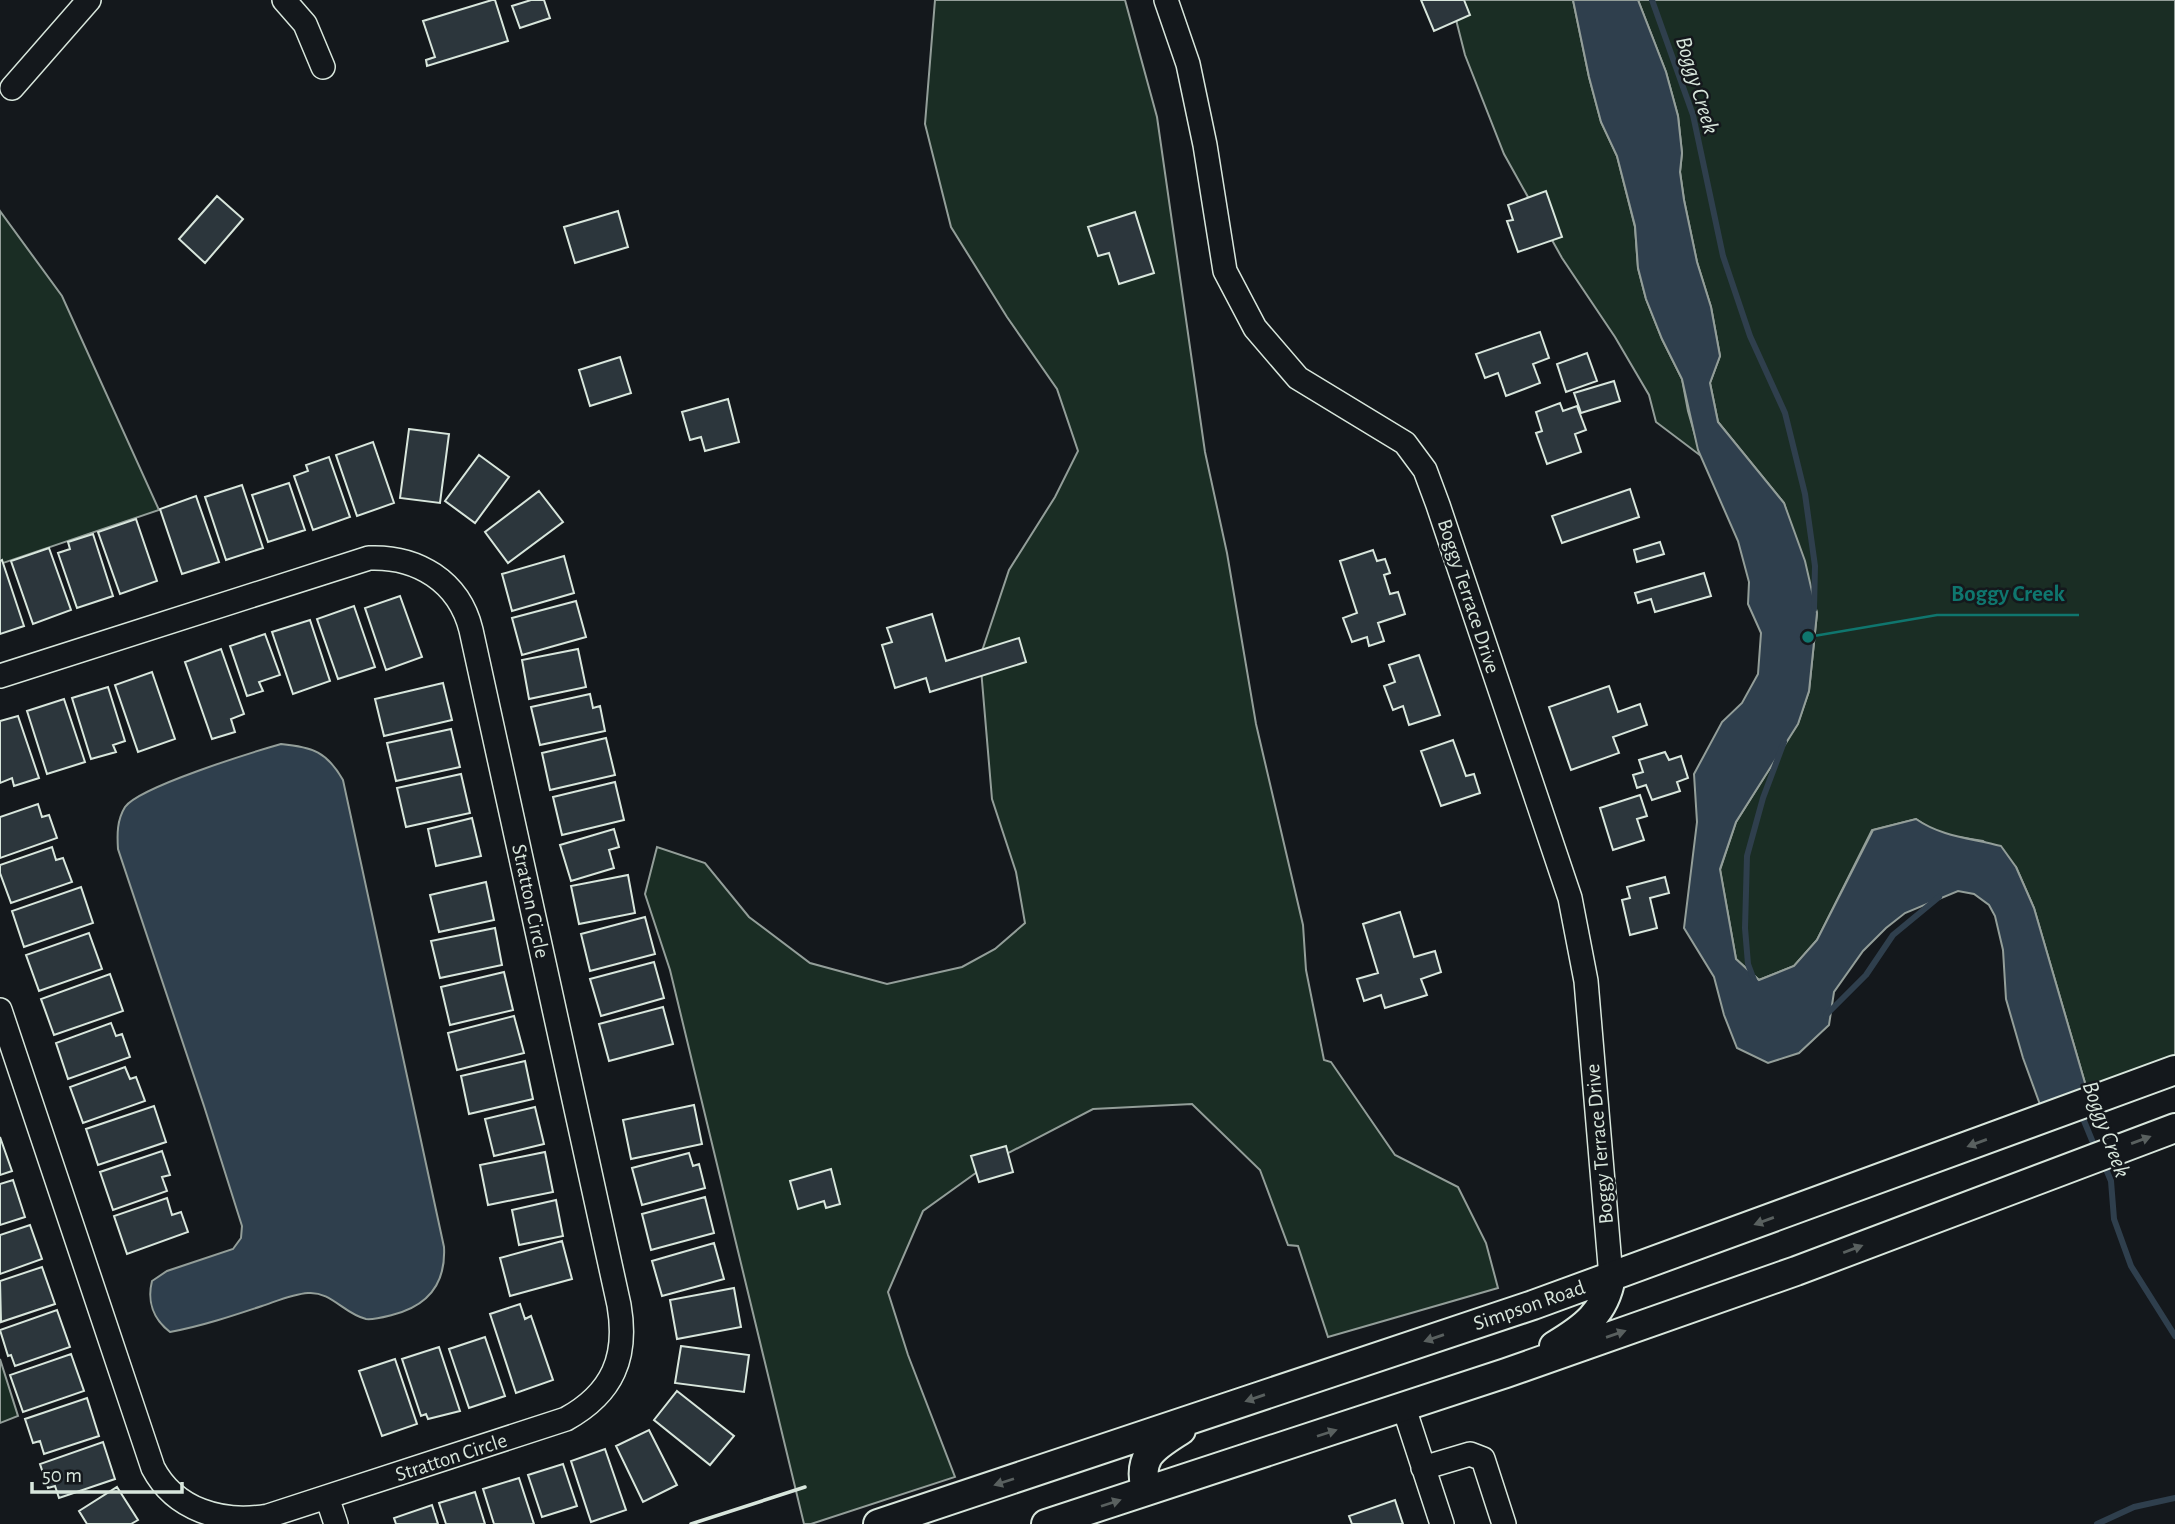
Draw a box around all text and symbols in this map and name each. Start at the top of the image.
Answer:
water label: Boggy Creek [1671,34,1722,137]
street label: Boggy Terrace Drive [1434,516,1503,676]
callout: Boggy Creek [1937,571,2079,615]
text: Boggy Creek [1951,583,2066,606]
street label: Stratton Circle [508,842,553,960]
street label: Boggy Terrace Drive [1582,1063,1617,1225]
water label: Boggy Creek [2078,1078,2134,1181]
one-way arrow [2131,1135,2152,1146]
one-way arrow [1967,1138,1988,1149]
one-way arrow [1753,1216,1774,1227]
one-way arrow [1843,1243,1864,1254]
street label: Simpson Road [1471,1277,1588,1334]
one-way arrow [1606,1328,1627,1339]
one-way arrow [1423,1333,1444,1344]
one-way arrow [1244,1393,1265,1404]
one-way arrow [1317,1427,1338,1437]
street label: Stratton Circle [393,1430,510,1485]
scale bar [32,1450,182,1494]
text: 50 m [42,1465,82,1486]
one-way arrow [993,1477,1014,1488]
one-way arrow [1101,1497,1122,1508]

